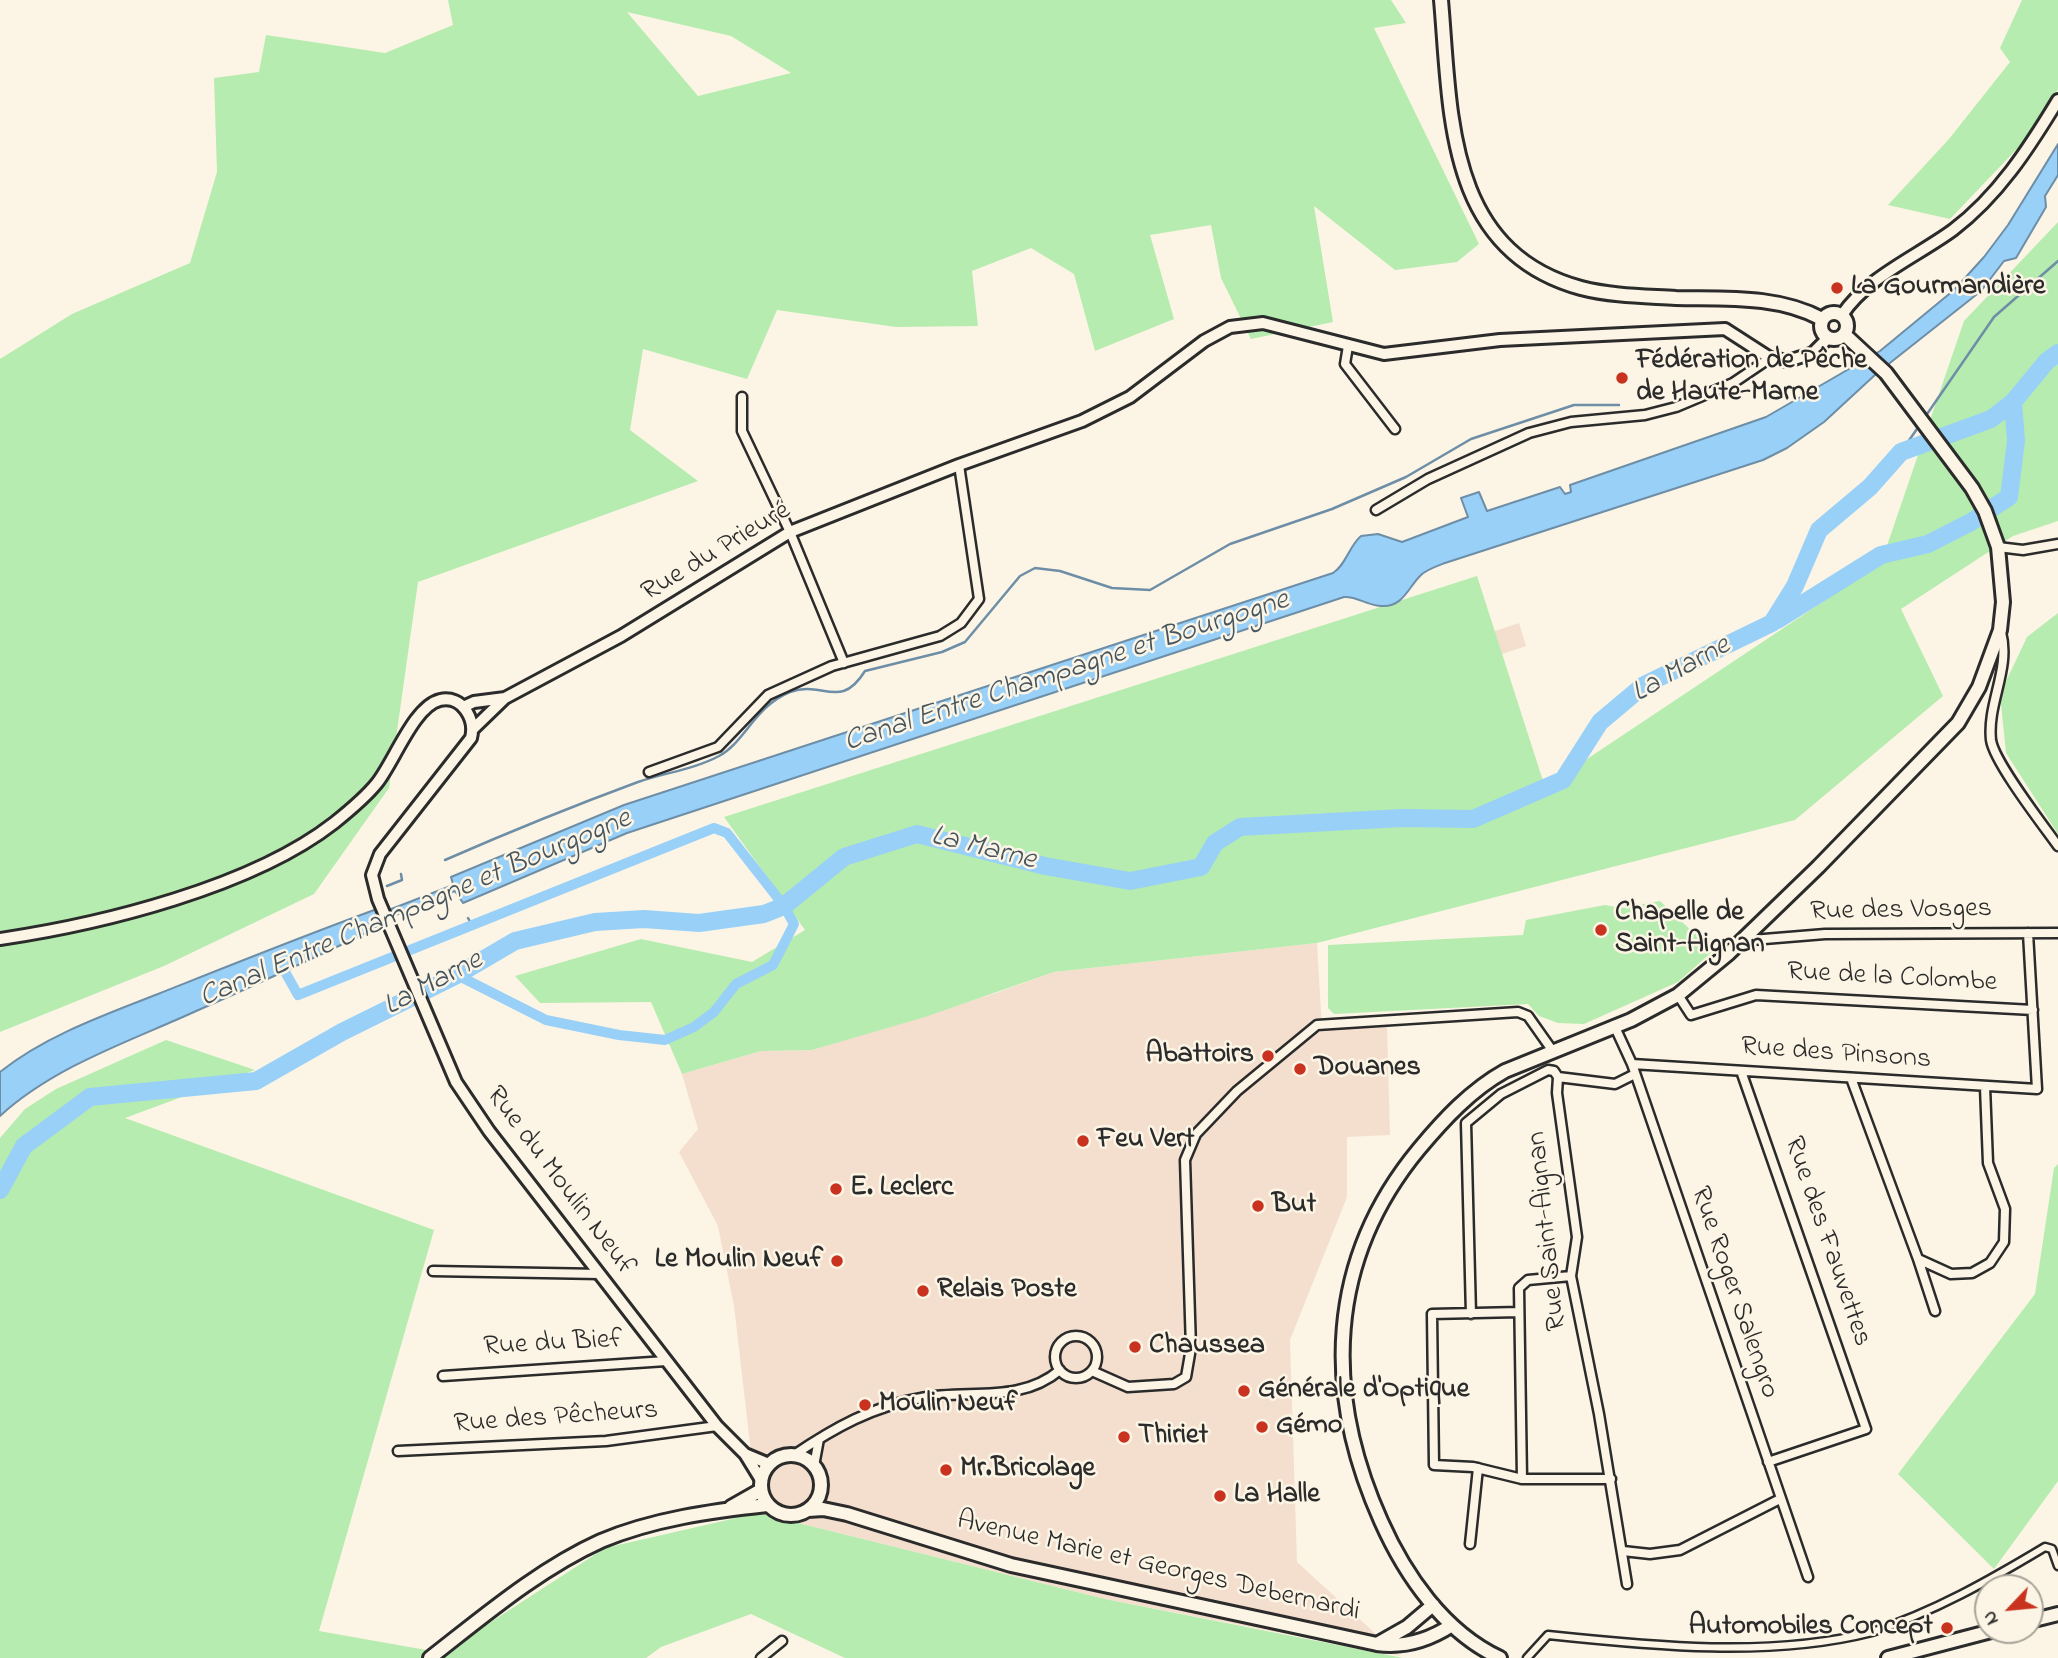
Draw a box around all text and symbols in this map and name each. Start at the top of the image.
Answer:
place label: La Gourmandière [1851,271,2045,305]
marker: La Gourmandière [1829,280,1845,296]
place label: Fédération de Pêche de Haute-Marne [1636,345,1867,411]
marker: Fédération de Pêche de Haute-Marne [1614,370,1630,386]
street label: Rue du Prieuré [637,495,797,611]
water label: Canal Entre Champagne et Bourgogne [840,584,1294,762]
water label: La Marne [1627,629,1737,713]
water label: Canal Entre Champagne et Bourgogne [195,802,637,1018]
water label: La Marne [927,820,1039,880]
street label: Rue des Vosges [1810,894,1992,930]
place label: Chapelle de Saint-Aignan [1615,897,1764,963]
marker: Chapelle de Saint-Aignan [1593,922,1609,938]
water label: La Marne [378,944,490,1026]
street label: Rue de la Colombe [1786,957,1998,1001]
street label: Rue des Pinsons [1740,1032,1932,1078]
place label: Abattoirs [1146,1039,1254,1073]
marker: Abattoirs [1260,1048,1276,1064]
place label: Douanes [1314,1052,1421,1086]
marker: Douanes [1292,1061,1308,1077]
street label: Rue du Moulin Neuf [477,1081,641,1283]
place label: Feu Vert [1097,1124,1194,1158]
street label: Rue Saint-Aignan [1522,1130,1576,1332]
marker: Feu Vert [1075,1133,1091,1149]
street label: Rue des Fauvettes [1774,1133,1878,1351]
place label: E. Leclerc [850,1172,953,1206]
marker: E. Leclerc [828,1181,844,1197]
street label: Rue Roger Salengro [1681,1183,1785,1403]
place label: But [1272,1189,1316,1223]
marker: But [1250,1198,1266,1214]
place label: Le Moulin Neuf [655,1244,823,1278]
marker: Le Moulin Neuf [829,1253,845,1269]
place label: Relais Poste [937,1274,1076,1308]
marker: Relais Poste [915,1283,931,1299]
street label: Rue du Bief [483,1325,623,1365]
place label: Chaussea [1149,1330,1265,1364]
marker: Chaussea [1127,1339,1143,1355]
place label: Générale d'Optique [1258,1374,1469,1408]
marker: Générale d'Optique [1236,1383,1252,1399]
place label: Moulin Neuf [879,1388,1017,1422]
street label: Rue des Pêcheurs [453,1395,659,1443]
marker: Moulin Neuf [857,1397,873,1413]
place label: Gémo [1276,1410,1342,1444]
marker: Gémo [1254,1419,1270,1435]
place label: Thiriet [1138,1420,1208,1454]
marker: Thiriet [1116,1429,1132,1445]
place label: Mr.Bricolage [960,1453,1095,1487]
marker: Mr.Bricolage [938,1462,954,1478]
place label: La Halle [1234,1479,1320,1513]
marker: La Halle [1212,1488,1228,1504]
street label: Avenue Marie et Georges Debernardi [953,1505,1363,1631]
north arrow [1974,1574,2044,1644]
text: N [1977,1606,2006,1629]
place label: Automobiles Concept [1689,1611,1933,1645]
marker: Automobiles Concept [1939,1620,1955,1636]

